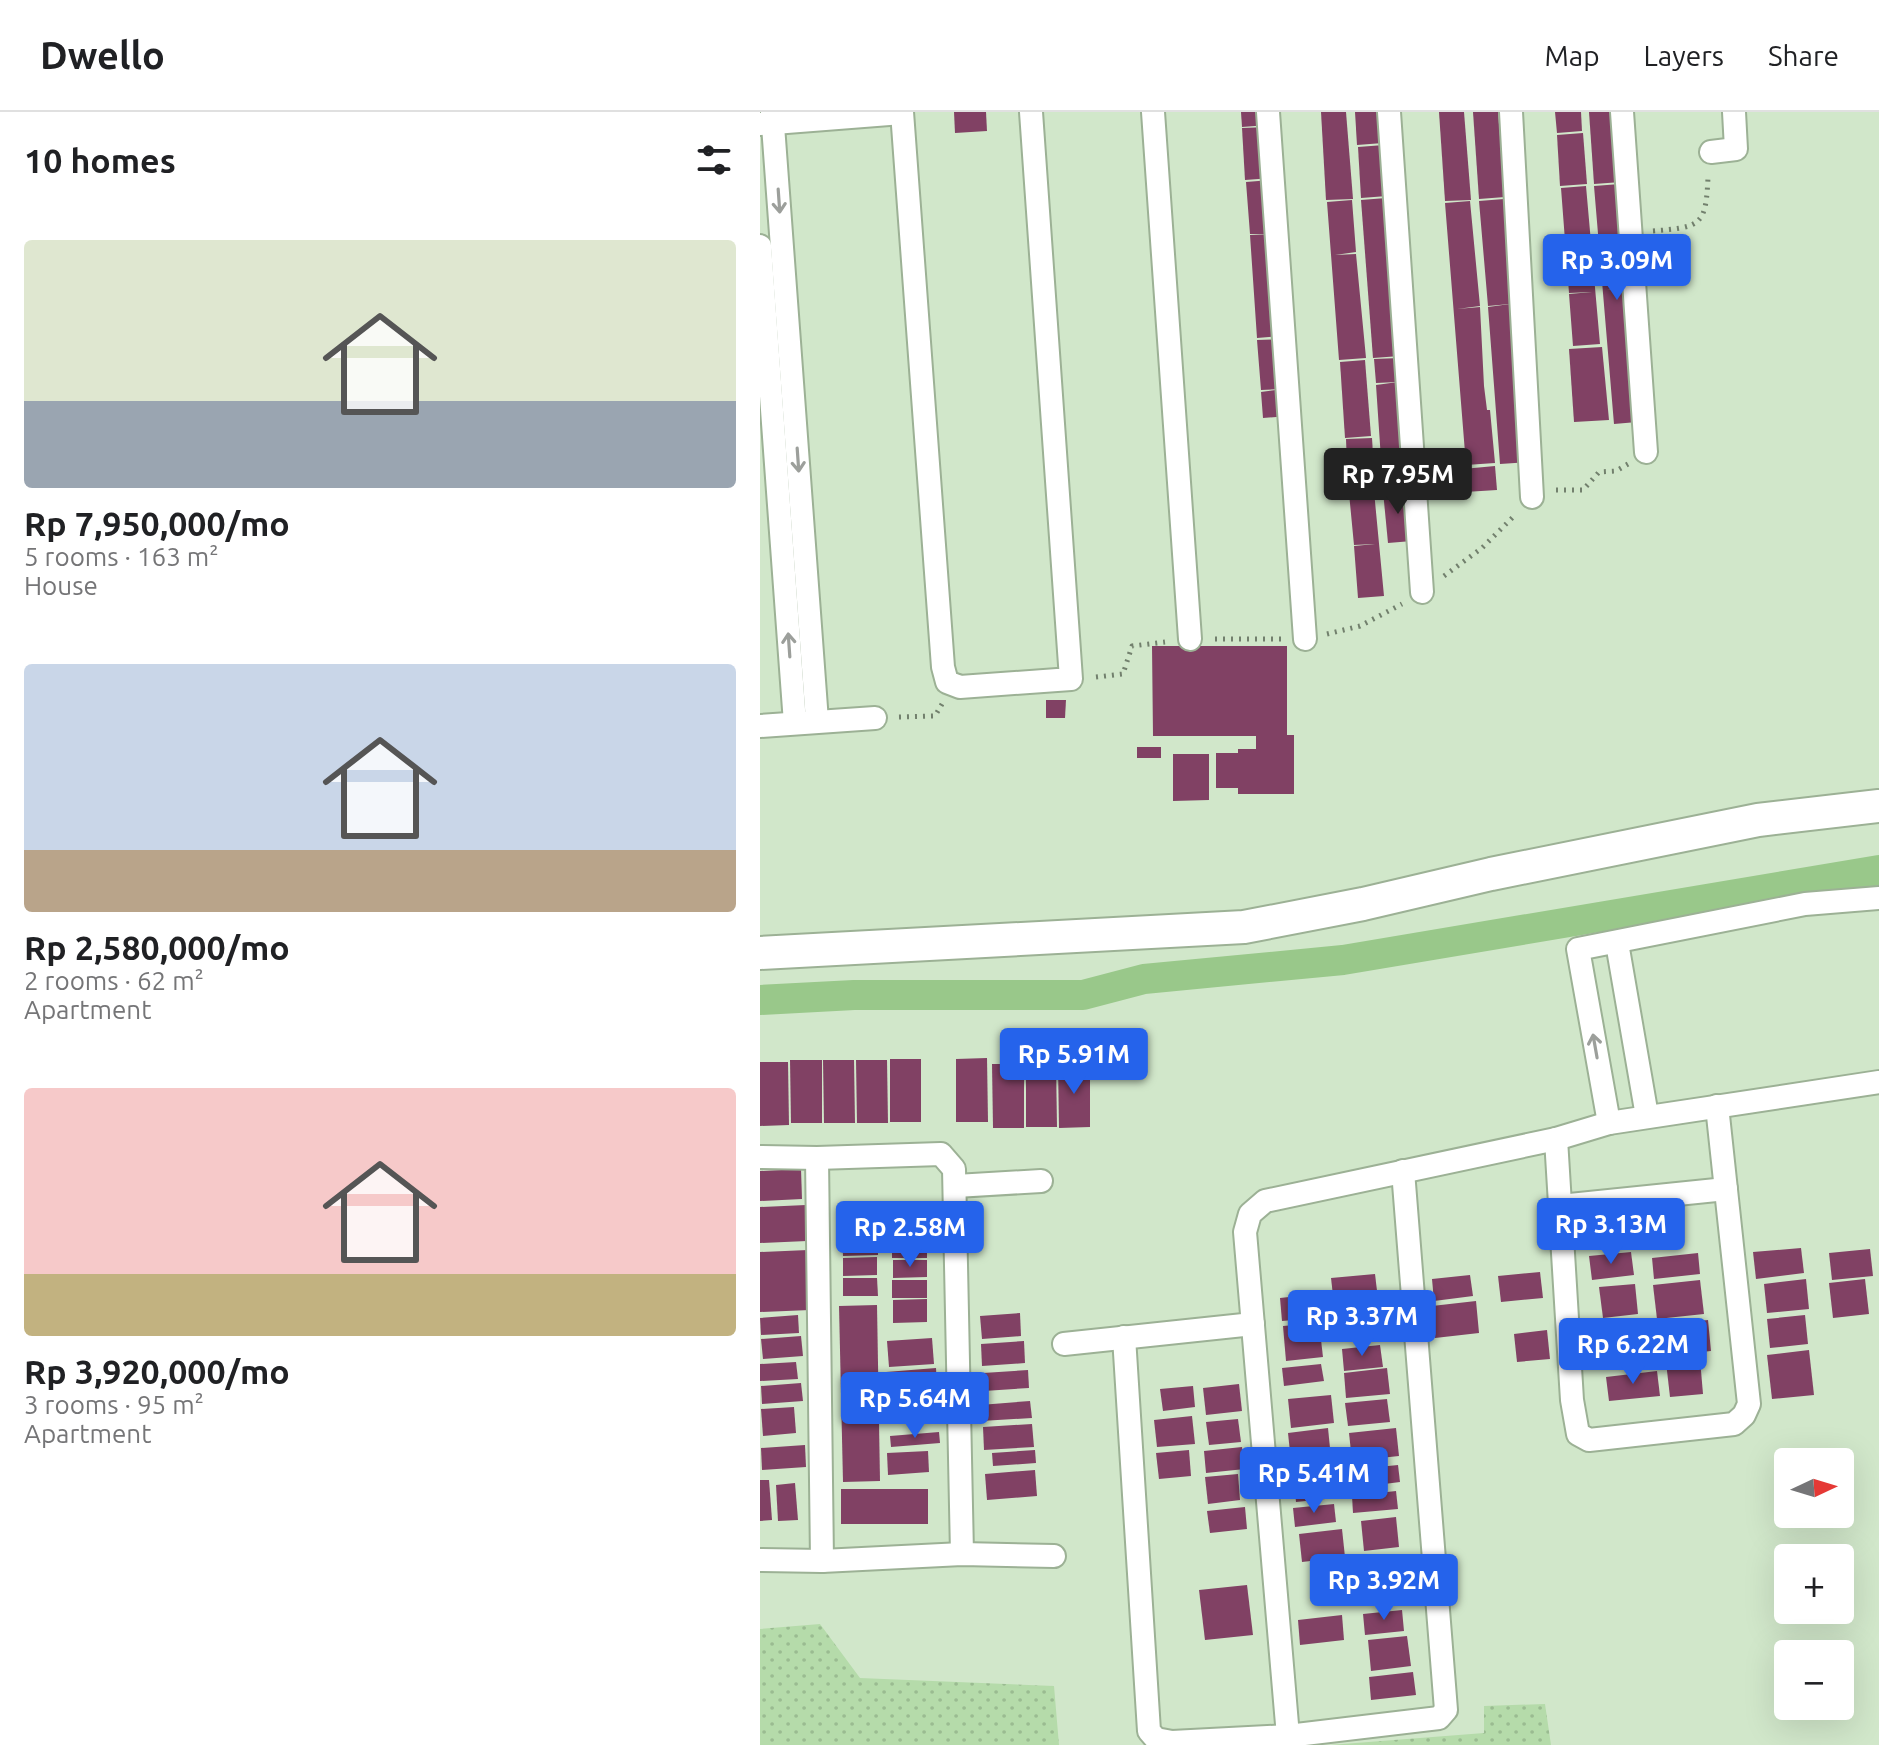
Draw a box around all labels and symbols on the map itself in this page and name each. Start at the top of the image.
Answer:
one-way arrow [772,187,787,214]
pin: Rp 3.09M [1534,234,1700,302]
one-way arrow [791,446,806,473]
pin: Rp 7.95M [1315,448,1481,516]
one-way arrow [781,632,796,659]
pin: Rp 5.91M [991,1028,1157,1096]
one-way arrow [1587,1034,1602,1059]
pin: Rp 3.13M [1528,1198,1694,1266]
pin: Rp 2.58M [827,1201,993,1269]
pin: Rp 3.37M [1279,1290,1445,1358]
pin: Rp 6.22M [1550,1318,1716,1386]
pin: Rp 5.64M [832,1372,998,1440]
pin: Rp 5.41M [1231,1447,1397,1515]
north arrow [1774,1448,1854,1528]
pin: Rp 3.92M [1301,1554,1467,1622]

